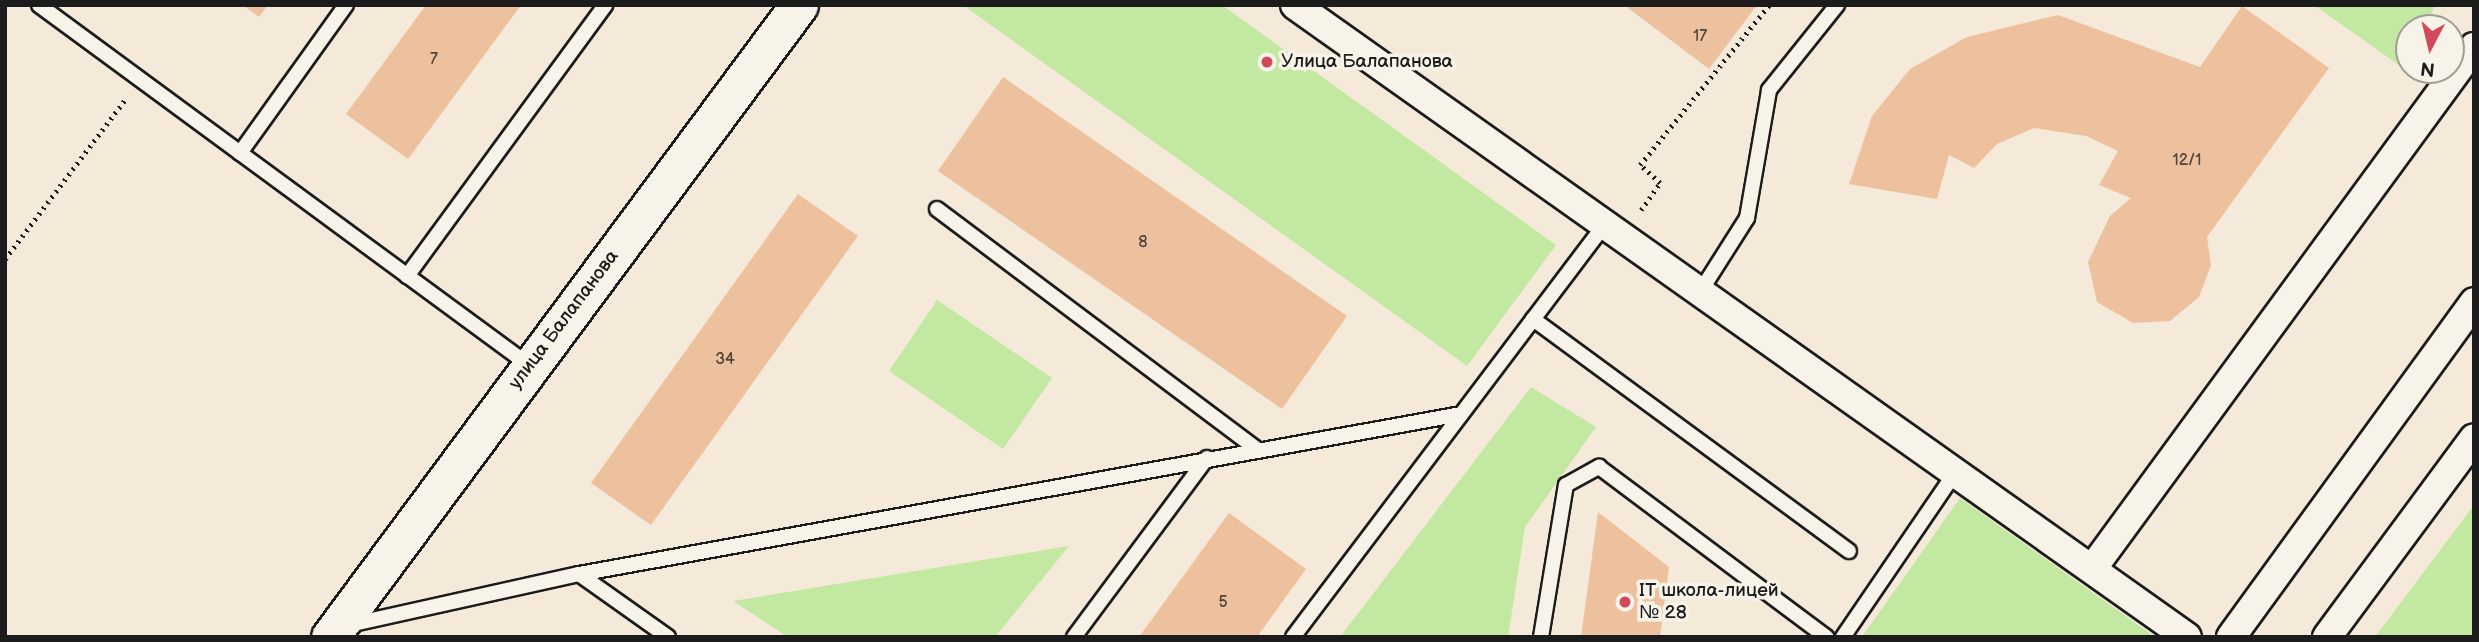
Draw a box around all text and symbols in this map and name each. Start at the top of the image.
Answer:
north arrow [2395,14,2465,84]
house number: 17 [1693,27,1707,47]
house number: 7 [430,50,438,70]
place label: Улица Балапанова [1281,51,1453,73]
marker: Улица Балапанова [1259,54,1275,70]
text: N [2419,56,2436,81]
house number: 12/1 [2172,151,2202,171]
house number: 8 [1138,233,1148,253]
street label: улица Балапанова [504,246,624,394]
house number: 34 [715,350,735,370]
place label: IT школа-лицей № 28 [1639,580,1779,624]
house number: 5 [1218,593,1228,613]
marker: IT школа-лицей № 28 [1617,594,1633,610]

